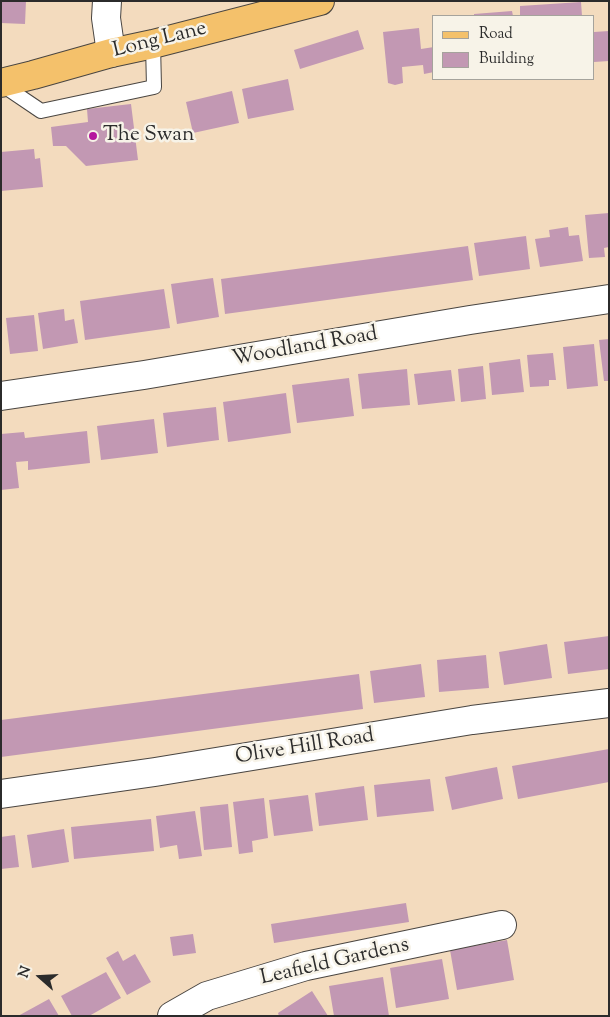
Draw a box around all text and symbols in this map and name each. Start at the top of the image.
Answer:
legend [432,15,595,80]
street label: Long Lane [111,17,209,65]
text: Road [479,24,513,45]
text: Building [479,49,534,70]
place label: The Swan [103,123,194,149]
marker: The Swan [87,130,99,142]
street label: Woodland Road [230,323,380,373]
street label: Olive Hill Road [234,725,376,771]
street label: Leafield Gardens [258,934,412,992]
north arrow [15,952,65,1002]
text: N [15,964,37,981]

